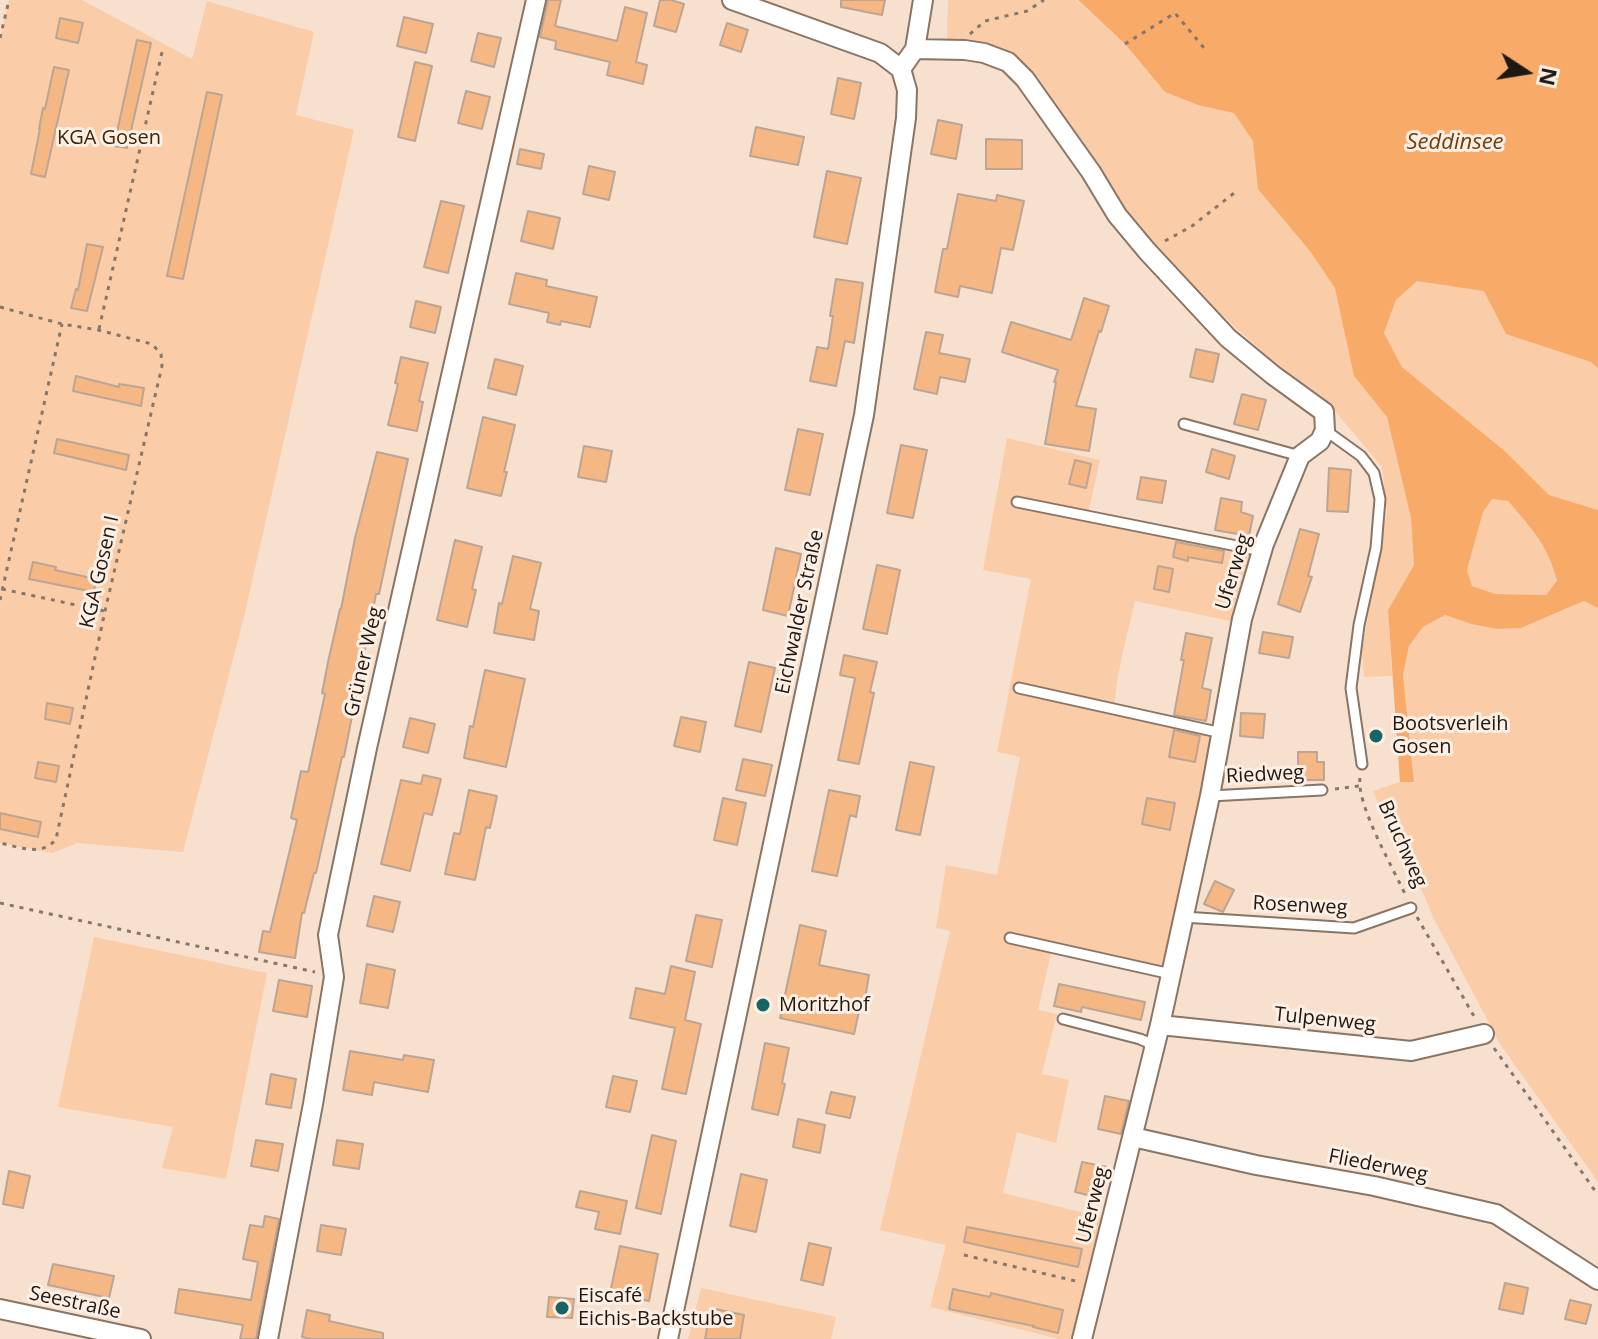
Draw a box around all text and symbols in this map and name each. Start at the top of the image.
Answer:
north arrow [1486,32,1566,112]
text: N [1533,65,1566,89]
park label: KGA Gosen [57,126,161,150]
water label: Seddinsee [1406,130,1504,156]
street label: KGA Gosen I [75,513,125,631]
street label: Eichwalder Straße [771,528,829,696]
street label: Uferweg [1211,531,1257,613]
street label: Grüner Weg [340,605,388,719]
place label: Bootsverleih Gosen [1392,712,1509,759]
marker: Bootsverleih Gosen [1367,727,1385,745]
street label: Riedweg [1225,761,1305,789]
street label: Bruchweg [1372,797,1432,891]
street label: Rosenweg [1252,892,1348,920]
place label: Moritzhof [779,993,870,1017]
marker: Moritzhof [754,996,772,1014]
street label: Tulpenweg [1273,1003,1377,1037]
street label: Fliederweg [1326,1145,1430,1187]
street label: Uferweg [1072,1164,1114,1246]
street label: Seestraße [27,1282,123,1324]
place label: Eiscafé Eichis-Backstube [578,1284,734,1331]
marker: Eiscafé Eichis-Backstube [553,1299,571,1317]

